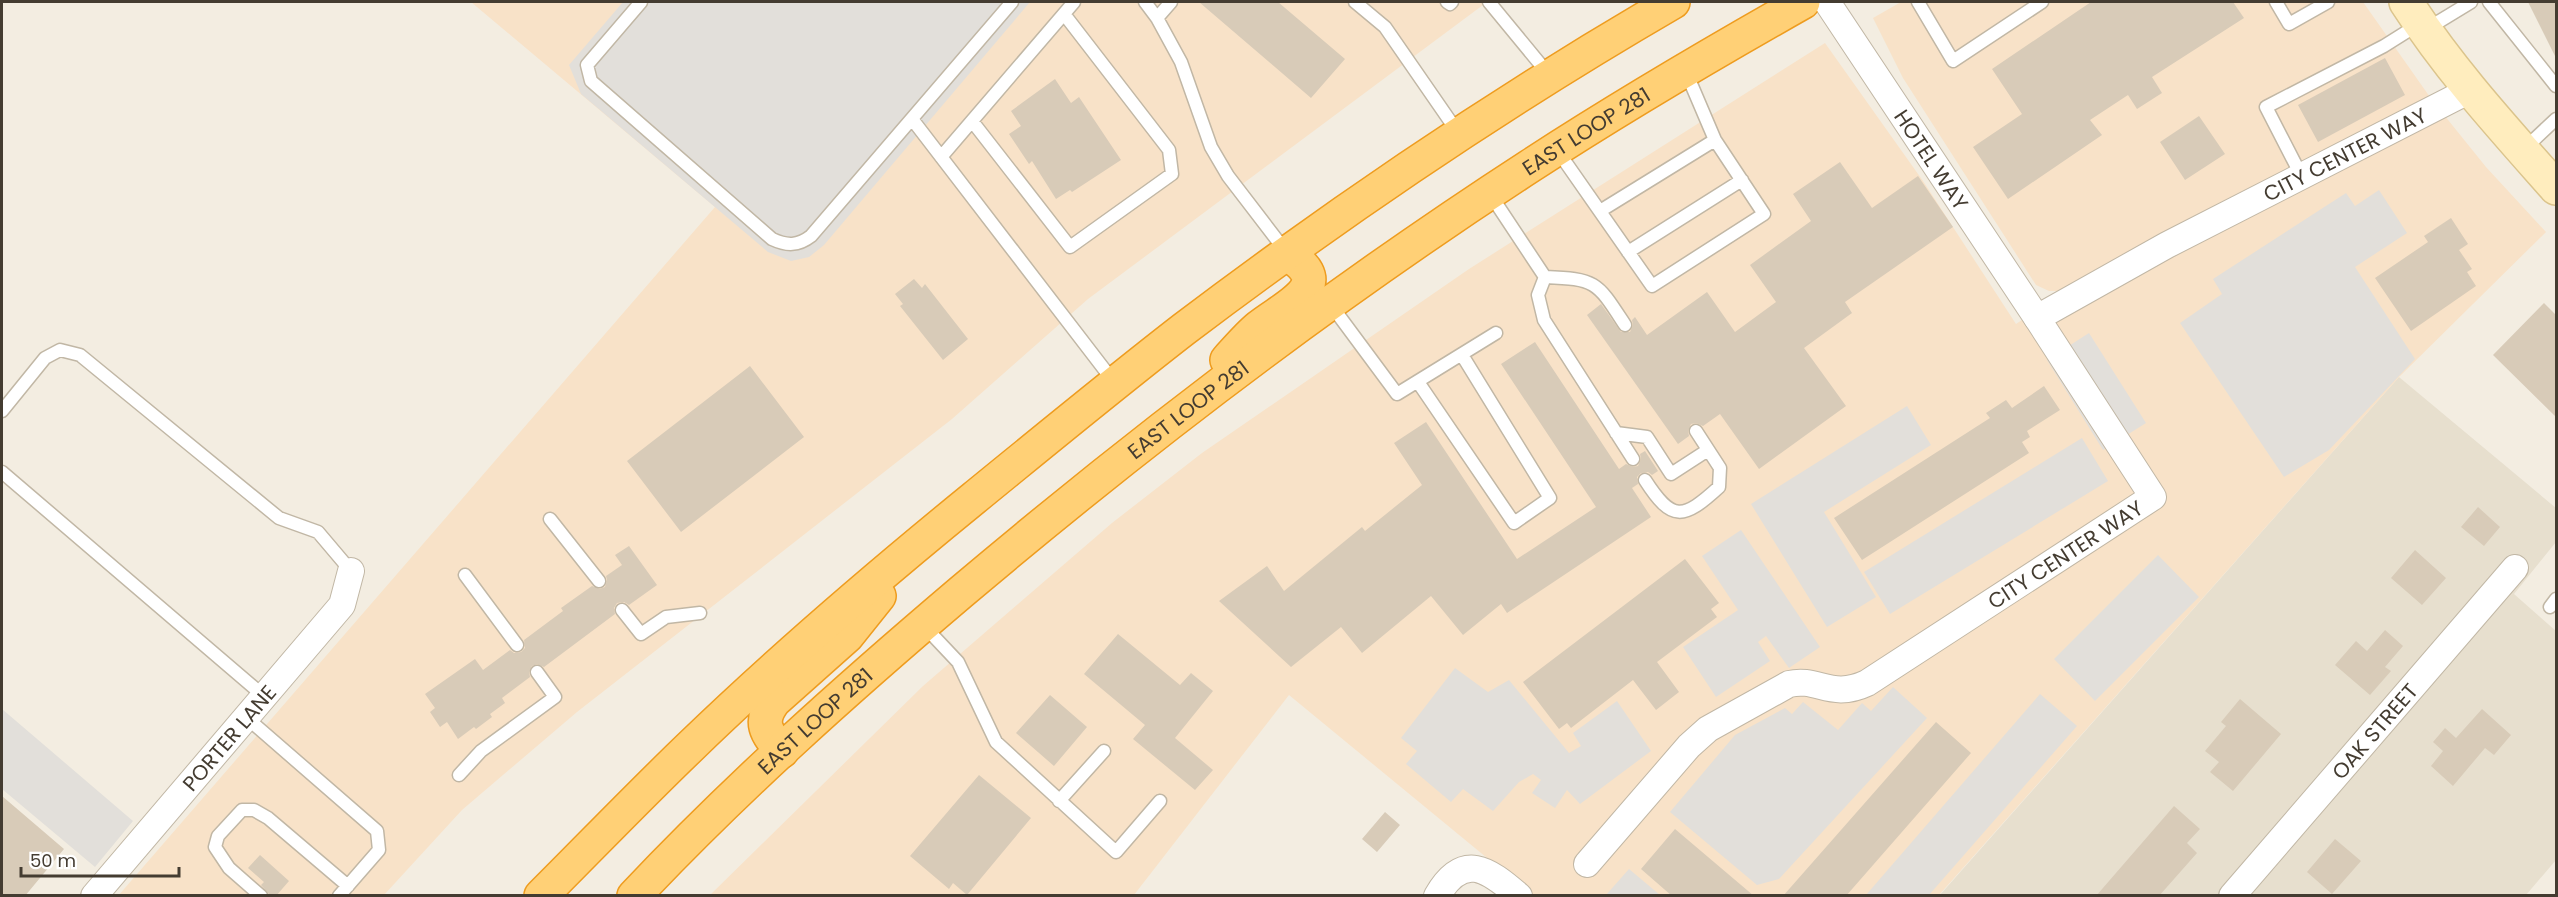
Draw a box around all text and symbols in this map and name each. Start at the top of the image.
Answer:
street label: EAST LOOP 281 [1516,80,1655,182]
street label: CITY CENTER WAY [2258,100,2431,208]
street label: HOTEL WAY [1888,104,1975,215]
street label: EAST LOOP 281 [1121,353,1255,465]
street label: CITY CENTER WAY [1982,493,2148,615]
street label: EAST LOOP 281 [751,661,879,780]
street label: OAK STREET [2325,677,2424,785]
street label: PORTER LANE [175,679,282,797]
scale bar [21,840,178,878]
text: 50 m [30,848,76,873]

